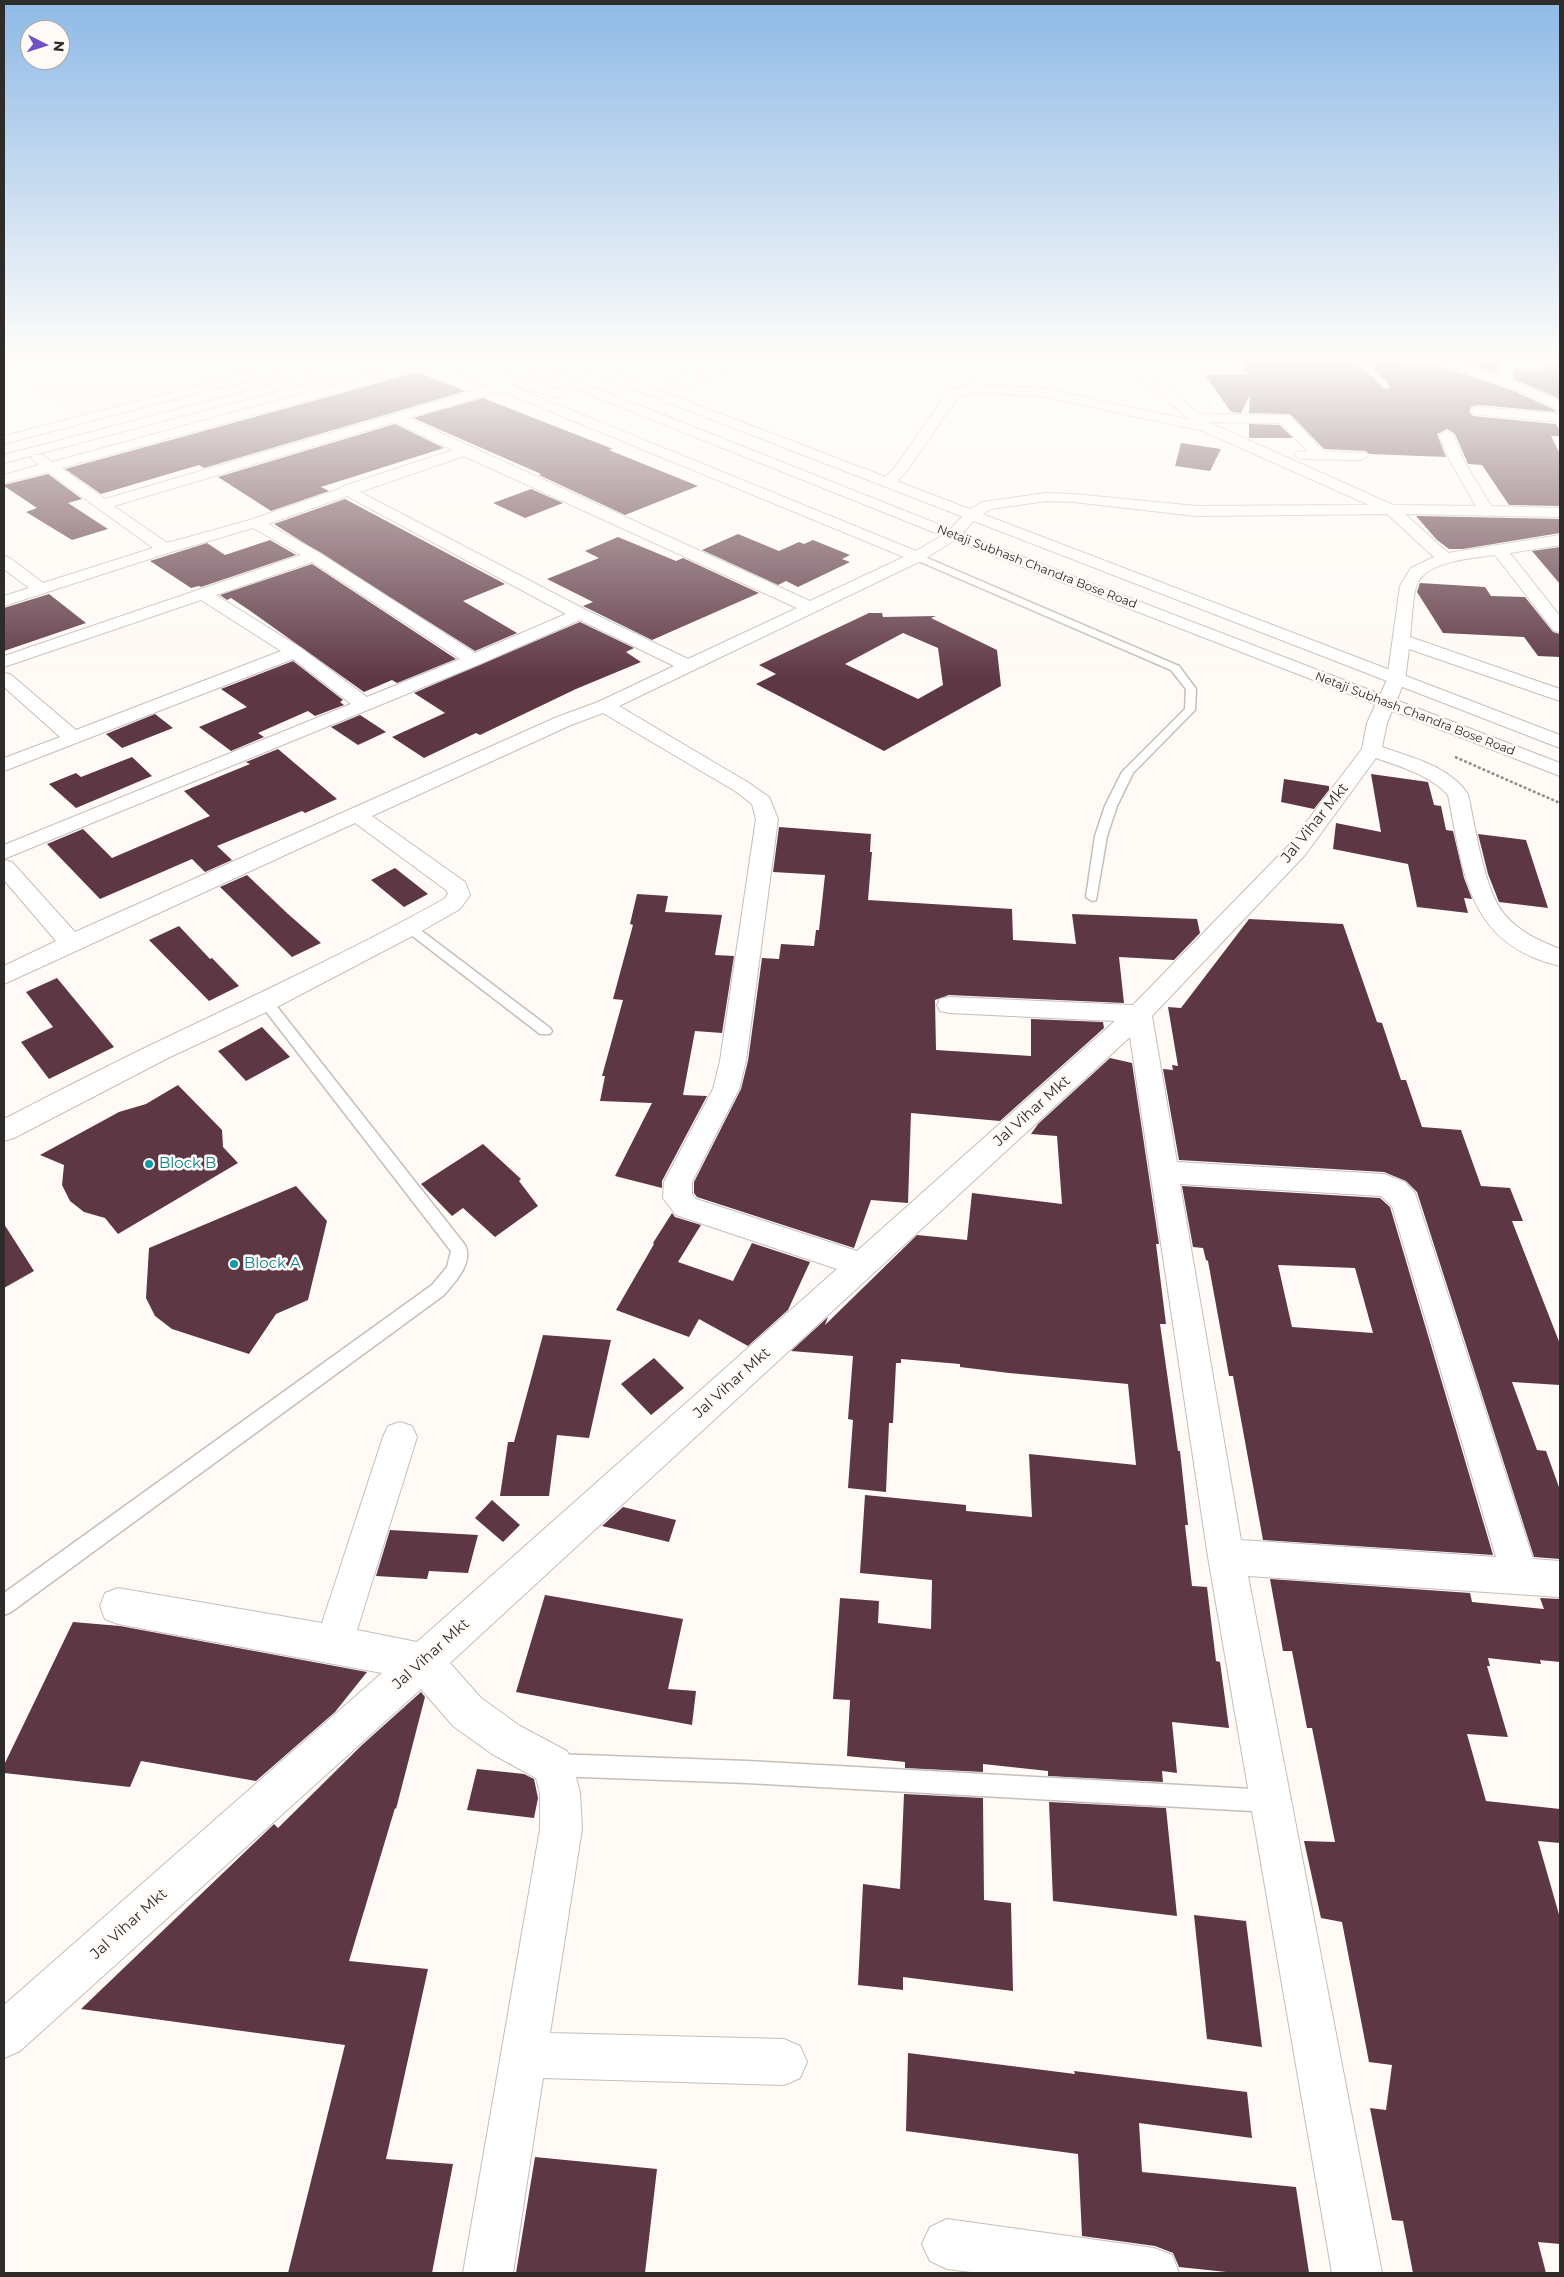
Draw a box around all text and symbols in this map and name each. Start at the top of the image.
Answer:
north arrow [20,20,70,70]
text: N [49,40,68,53]
street label: Netaji Subhash Chandra Bose Road [935,522,1139,612]
street label: Netaji Subhash Chandra Bose Road [1313,669,1517,759]
street label: Jal Vihar Mkt [1278,780,1352,866]
street label: Jal Vihar Mkt [990,1072,1074,1150]
place label: Block B [159,1155,216,1173]
marker: Block B [143,1158,155,1170]
place label: Block A [244,1255,301,1273]
marker: Block A [228,1258,240,1270]
street label: Jal Vihar Mkt [690,1344,774,1422]
street label: Jal Vihar Mkt [389,1615,473,1693]
street label: Jal Vihar Mkt [87,1885,171,1963]

